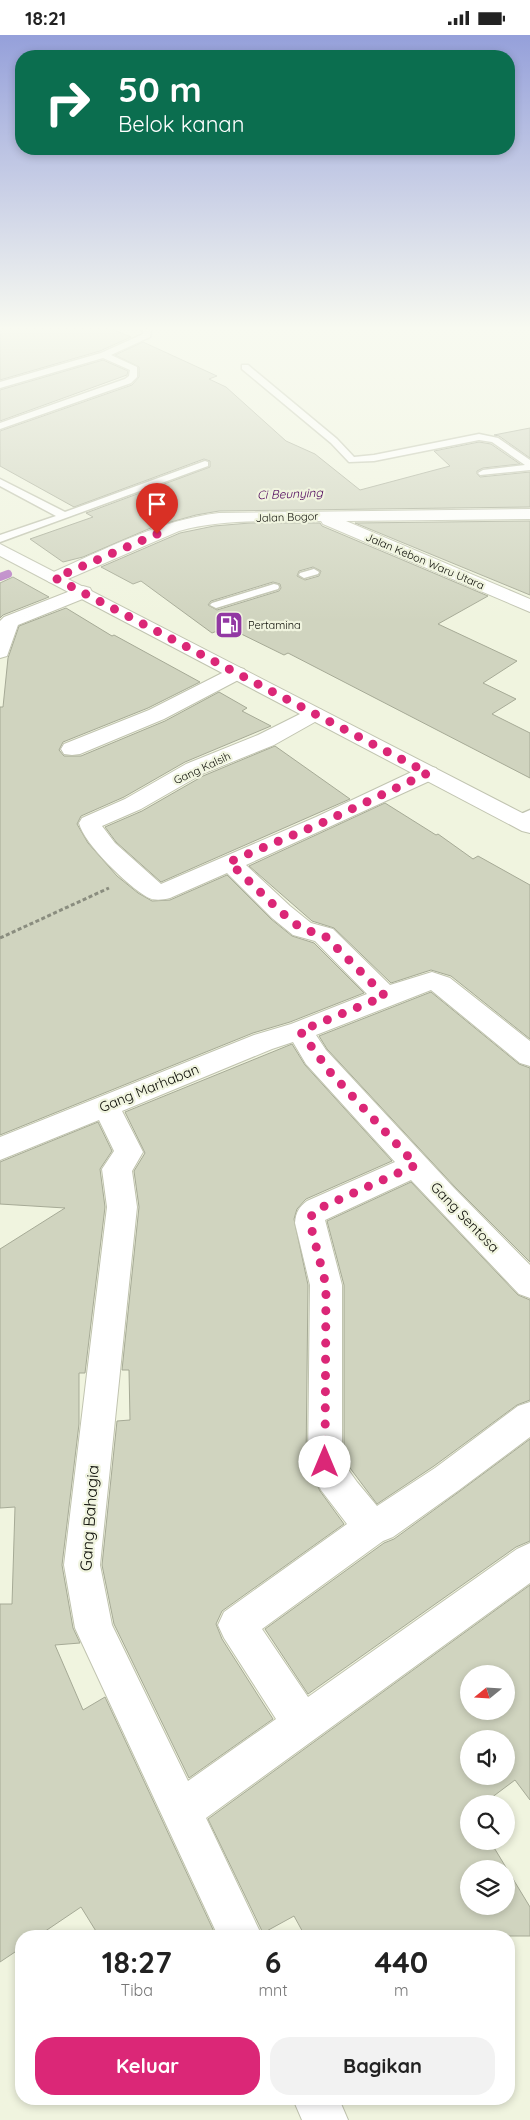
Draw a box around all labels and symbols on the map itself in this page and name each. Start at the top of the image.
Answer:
pin [136,483,178,534]
water label: Ci Beunying [257,485,325,502]
street label: Jalan Bogor [255,509,319,525]
street label: Jalan Kebon Waru Utara [364,530,486,592]
fuel station icon: Pertamina [214,610,244,640]
place label: Pertamina [248,618,301,632]
street label: Gang Kalsih [171,749,233,787]
street label: Gang Marhaban [96,1060,202,1116]
street label: Gang Sentosa [427,1178,503,1256]
position arrow [298,1435,350,1487]
street label: Gang Bahagia [75,1464,103,1572]
north arrow [460,1665,515,1720]

